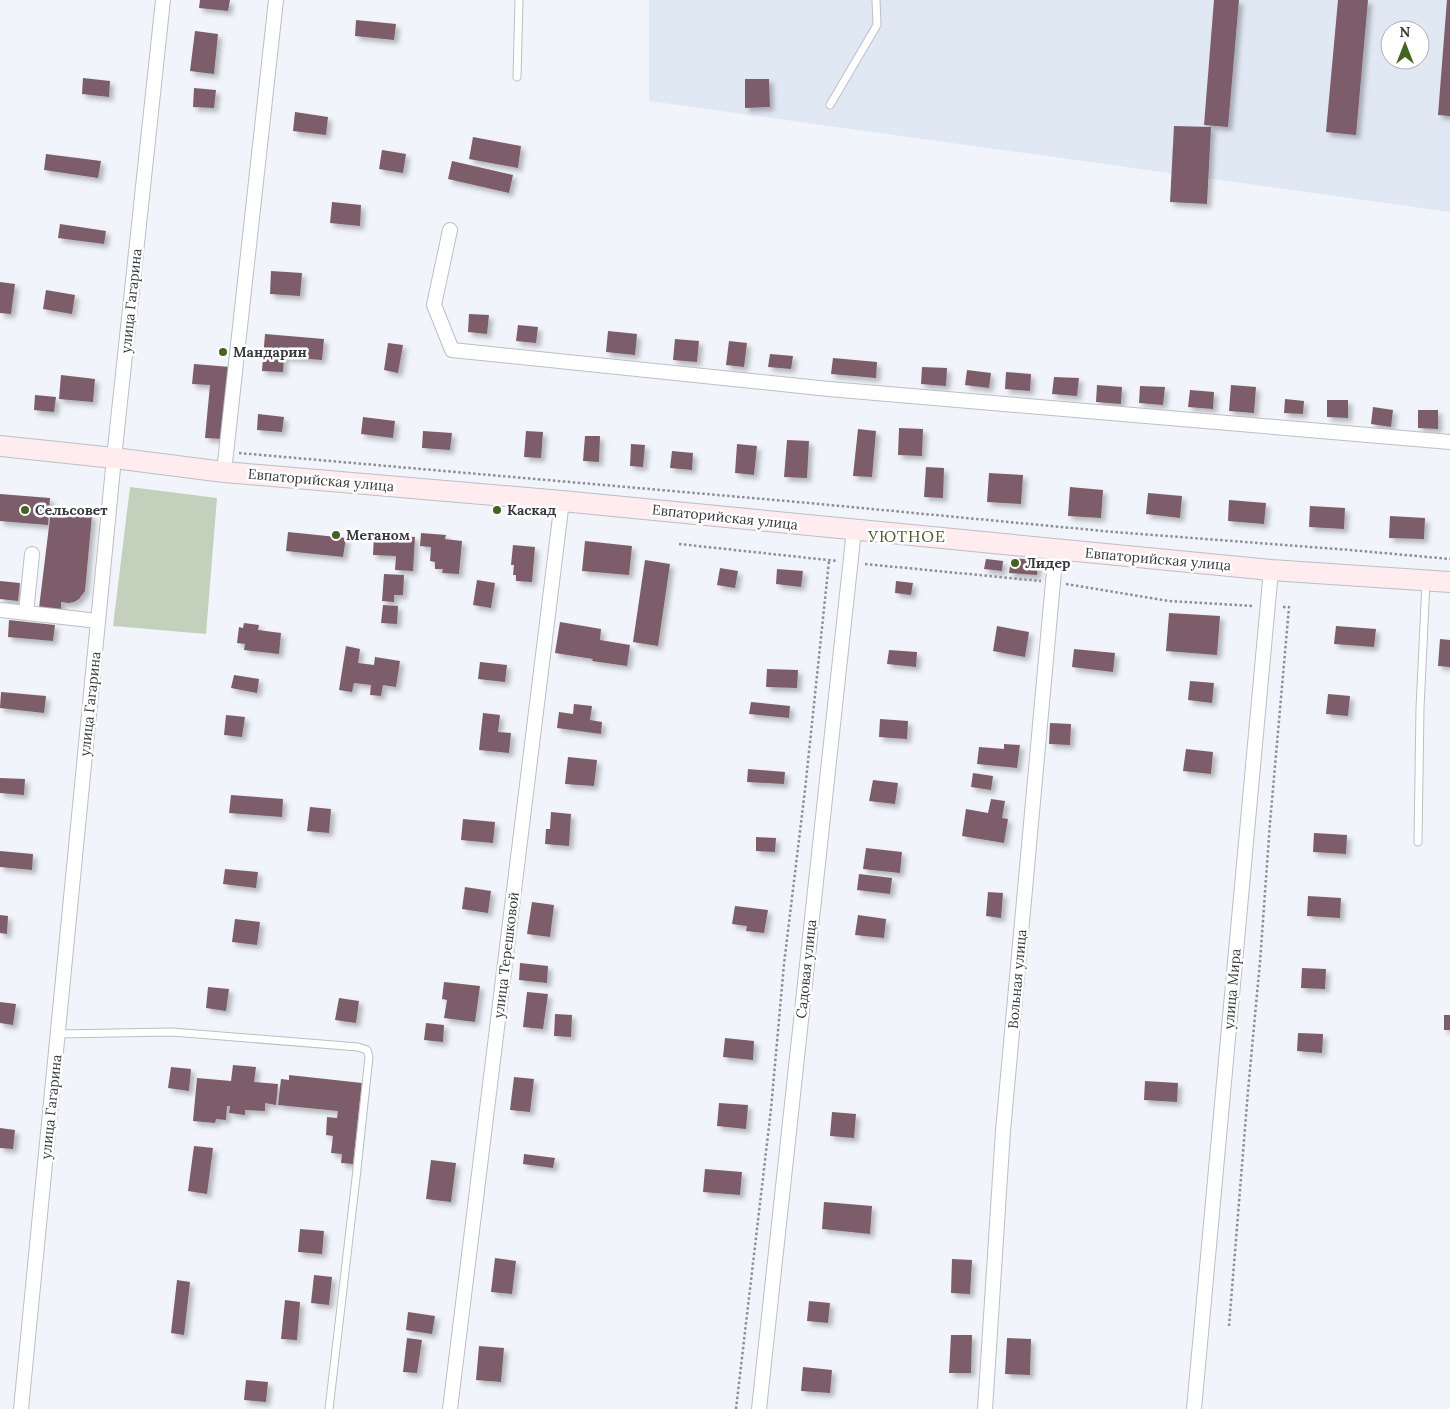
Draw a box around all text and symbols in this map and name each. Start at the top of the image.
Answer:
north arrow [1380,20,1430,70]
text: N [1400,23,1411,41]
street label: улица Гагарина [117,248,145,354]
place label: Мандарин [233,343,307,361]
marker: Мандарин [217,346,229,358]
street label: Евпаторийская улица [247,465,395,495]
street label: Евпаторийская улица [651,500,799,534]
place label: Сельсовет [35,501,108,519]
place label: Каскад [507,501,556,519]
marker: Сельсовет [19,504,31,516]
marker: Каскад [491,504,503,516]
place label: Меганом [346,526,410,544]
district label: УЮТНОЕ [867,526,946,546]
marker: Меганом [330,529,342,541]
street label: Евпаторийская улица [1084,544,1232,574]
place label: Лидер [1025,554,1070,572]
marker: Лидер [1009,557,1021,569]
street label: улица Гагарина [76,651,104,757]
street label: улица Терешковой [489,891,523,1019]
street label: Садовая улица [792,919,820,1019]
street label: Вольная улица [1004,929,1030,1029]
street label: улица Мира [1219,948,1245,1030]
street label: улица Гагарина [37,1054,65,1160]

